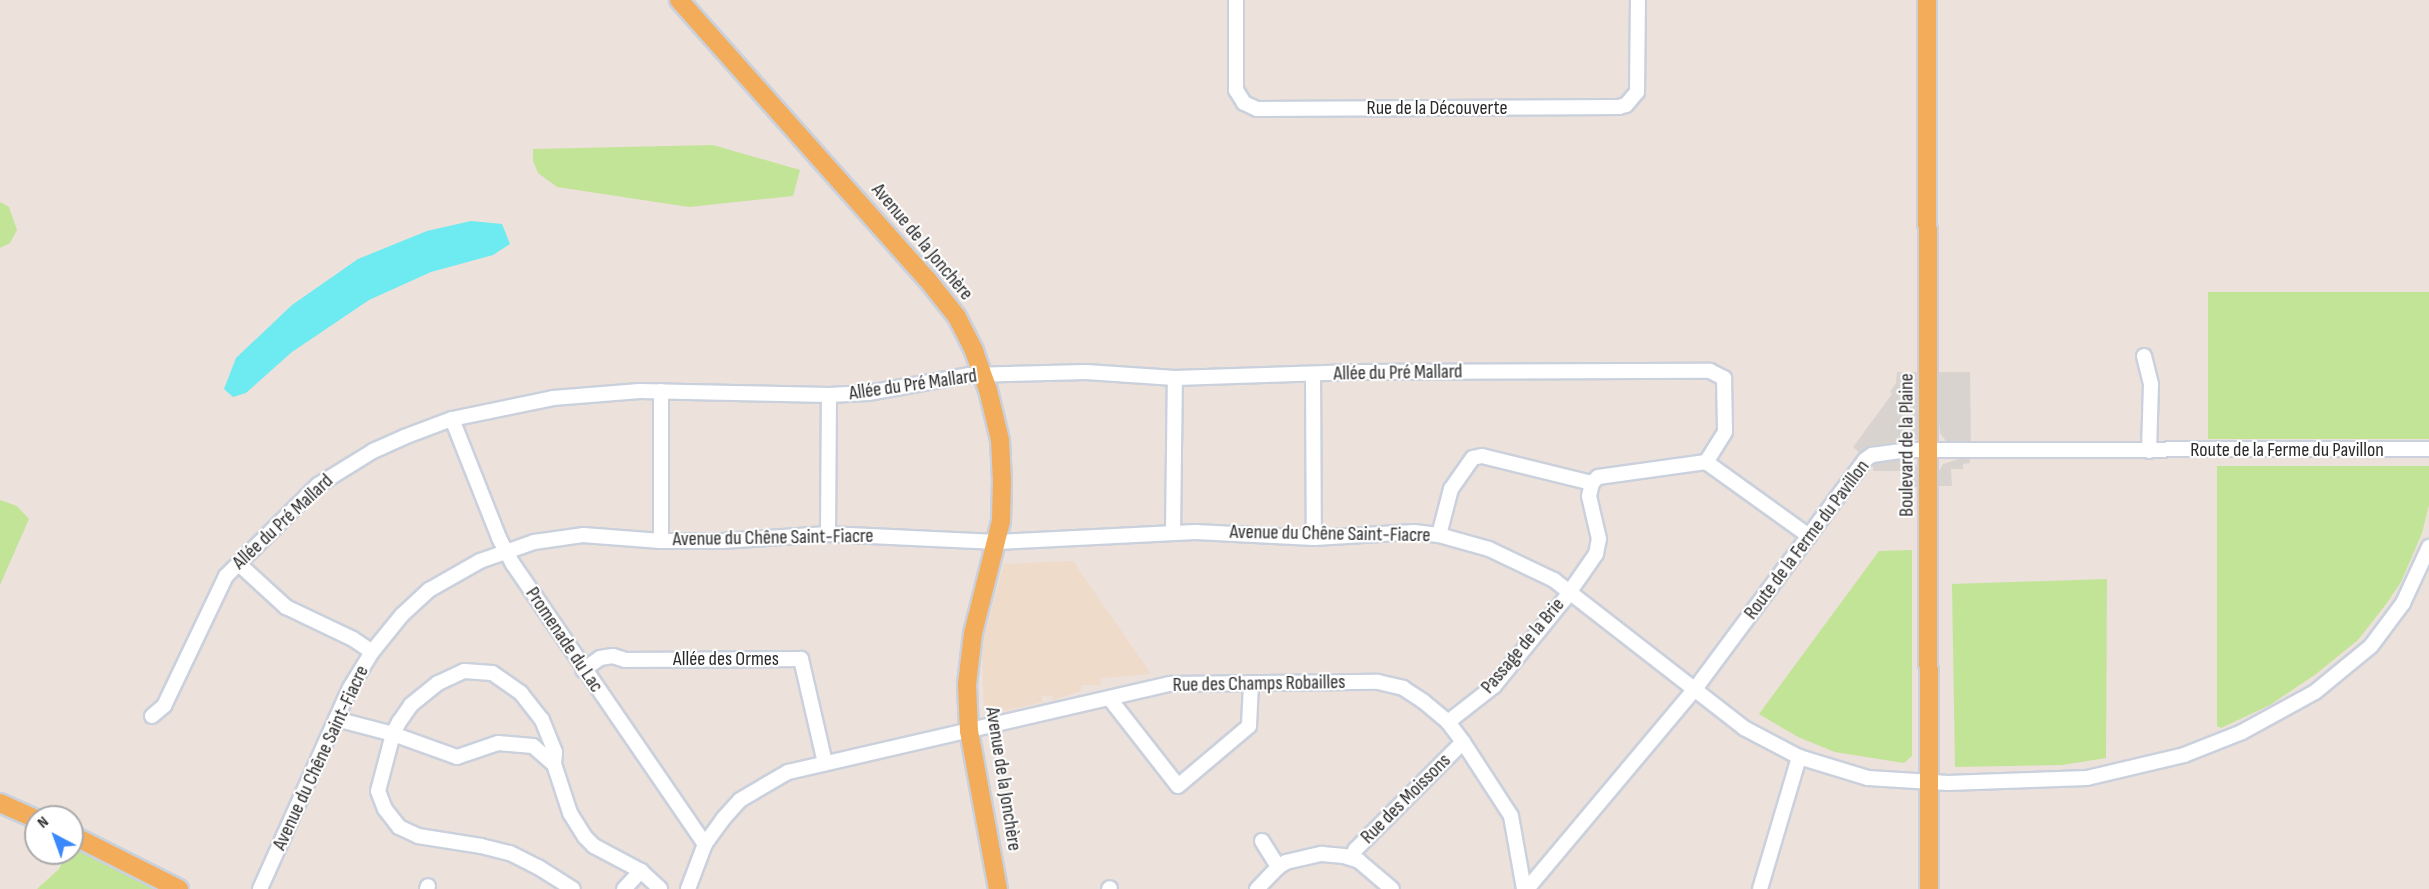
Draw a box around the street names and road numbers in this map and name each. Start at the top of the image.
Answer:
street label: Rue de la Découverte [1366,96,1508,120]
street label: Avenue de la Jonchère [866,179,978,305]
street label: Allée du Pré Mallard [1333,360,1463,386]
street label: Allée du Pré Mallard [847,364,979,406]
street label: Boulevard de la Plaine [1895,373,1919,517]
street label: Route de la Ferme du Pavillon [2190,438,2384,462]
street label: Route de la Ferme du Pavillon [1739,456,1875,624]
street label: Allée du Pré Mallard [228,469,338,575]
street label: Avenue du Chêne Saint-Fiacre [1229,520,1431,548]
street label: Avenue du Chêne Saint-Fiacre [672,524,874,552]
street label: Promenade du Lac [520,583,608,697]
street label: Passage de la Brie [1476,593,1570,699]
street label: Allée des Ormes [673,647,779,671]
street label: Avenue du Chêne Saint-Fiacre [268,662,374,854]
street label: Rue des Champs Robailles [1172,670,1346,698]
street label: Avenue de la Jonchère [980,705,1026,853]
street label: Rue des Moissons [1356,749,1456,849]

